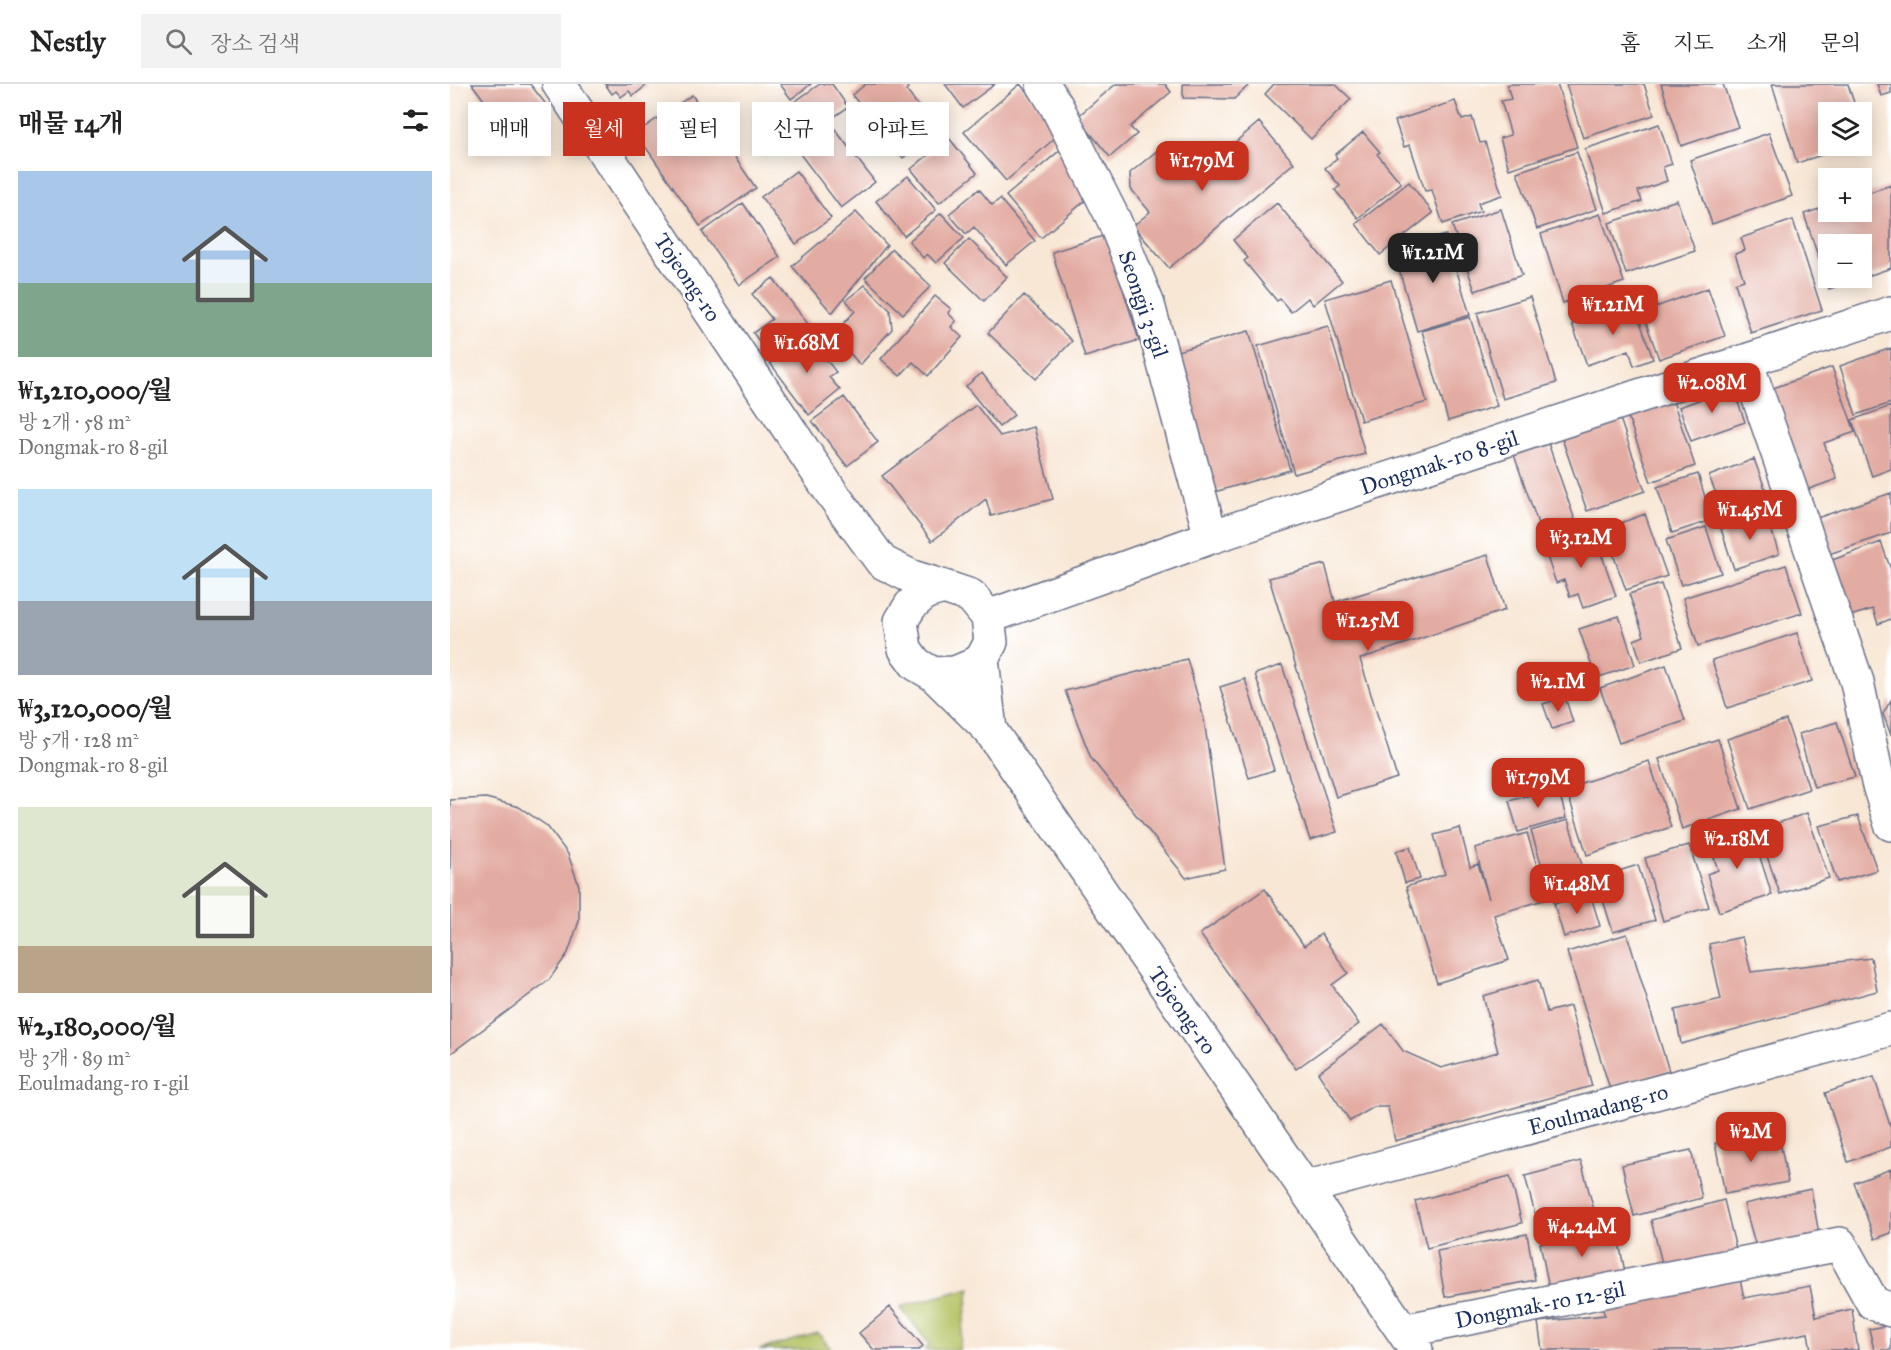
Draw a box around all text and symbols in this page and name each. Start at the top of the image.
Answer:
search box [141,14,561,68]
text: Nestly [30,24,105,59]
icon: search [162,25,195,58]
text: 장소 검색 [210,30,300,57]
text: 홈 [1620,30,1640,56]
text: 지도 [1673,30,1714,56]
text: 소개 [1747,30,1787,56]
text: 문의 [1820,30,1861,56]
chip: 매매 [468,102,551,156]
chip: 월세 [563,102,645,156]
chip: 필터 [657,102,740,156]
chip: 신규 [752,102,834,156]
chip: 아파트 [846,102,949,156]
map controls [1818,102,1872,288]
button: layers [1818,102,1872,156]
icon: filters [399,104,432,137]
text: 매물 14개 [18,107,124,139]
pin: ₩1.79M [1153,141,1251,192]
text: ₩1.79M [1170,148,1234,172]
button: + [1818,168,1872,222]
icon: home [171,210,279,318]
street label: Tojeong-ro [648,228,727,327]
pin: ₩1.21M [1384,233,1482,284]
button: − [1818,234,1872,288]
text: ₩1.21M [1402,240,1464,264]
street label: Seongji 3-gil [1113,247,1174,361]
pin: ₩1.21M [1564,285,1662,336]
text: ₩1.21M [1582,292,1644,316]
pin: ₩1.68M [758,323,856,374]
text: ₩1.68M [774,330,840,354]
pin: ₩2.08M [1663,363,1761,414]
text: ₩2.08M [1677,370,1747,394]
text: ₩1,210,000/월 [18,374,173,406]
text: 방 2개 · 58 m² [18,410,131,434]
street label: Dongmak-ro 8-gil [1357,424,1522,501]
text: Dongmak-ro 8-gil [18,435,168,459]
pin: ₩1.45M [1701,490,1799,541]
text: ₩1.45M [1717,497,1783,521]
pin: ₩3.12M [1532,518,1630,569]
text: ₩3.12M [1550,525,1612,549]
icon: home [171,528,279,636]
pin: ₩1.25M [1319,601,1417,652]
text: ₩1.25M [1336,608,1400,632]
pin: ₩2.1M [1516,662,1600,713]
text: ₩2.1M [1531,669,1585,693]
text: ₩3,120,000/월 [18,692,173,724]
text: 방 5개 · 128 m² [18,728,139,752]
text: Dongmak-ro 8-gil [18,753,168,777]
pin: ₩1.79M [1489,758,1587,809]
text: ₩1.79M [1506,765,1570,789]
pin: ₩2.18M [1688,819,1786,870]
text: ₩2.18M [1704,826,1770,850]
icon: home [171,846,279,954]
pin: ₩1.48M [1528,864,1626,915]
text: ₩1.48M [1544,871,1610,895]
street label: Tojeong-ro [1143,961,1223,1059]
text: ₩2,180,000/월 [18,1010,177,1042]
text: 방 3개 · 89 m² [18,1046,130,1070]
text: Eoulmadang-ro 1-gil [18,1071,189,1095]
street label: Eoulmadang-ro [1525,1078,1671,1141]
pin: ₩2M [1722,1112,1780,1163]
text: ₩2M [1730,1119,1772,1143]
pin: ₩4.24M [1533,1207,1631,1258]
text: ₩4.24M [1547,1214,1617,1238]
street label: Dongmak-ro 12-gil [1453,1275,1628,1334]

